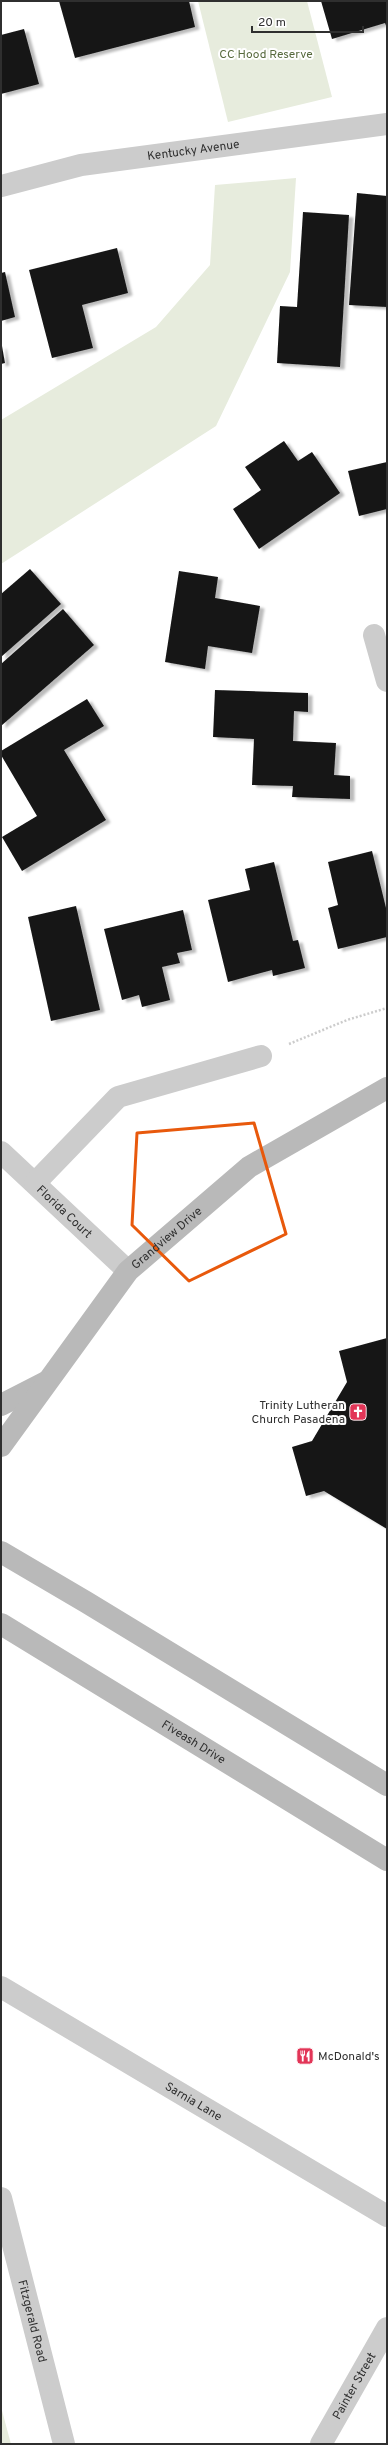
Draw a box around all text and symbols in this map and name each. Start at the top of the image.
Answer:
scale bar [252,8,363,34]
text: 20 m [258,15,286,31]
park label: CC Hood Reserve [219,47,313,63]
street label: Kentucky Avenue [146,137,240,165]
street label: Florida Court [32,1182,95,1242]
street label: Grandview Drive [128,1204,206,1274]
place label: Trinity Lutheran Church Pasadena [252,1398,345,1428]
church icon: Trinity Lutheran Church Pasadena [348,1402,368,1422]
street label: Fiveash Drive [158,1717,228,1768]
restaurant icon: McDonald's [295,2046,315,2066]
place label: McDonald's [318,2049,380,2065]
street label: Sarnia Lane [162,2079,225,2125]
street label: Fitzgerald Road [13,2278,50,2364]
street label: Painter Street [330,2350,380,2423]

